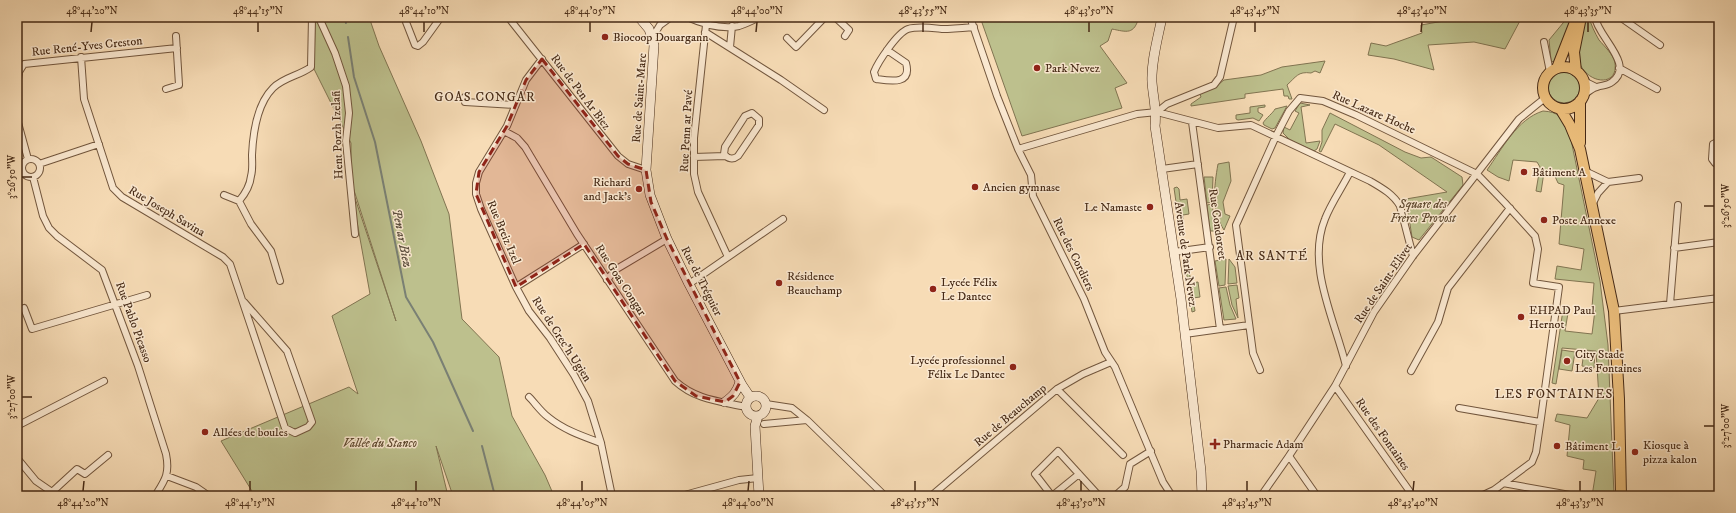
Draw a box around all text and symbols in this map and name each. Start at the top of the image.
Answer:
text: 48°44'20"N [66,5,118,17]
text: 48°44'15"N [233,5,283,17]
text: 48°44'10"N [399,5,449,17]
text: 48°44'05"N [564,5,616,17]
text: 48°44'00"N [731,5,783,17]
text: 48°43'55"N [898,5,948,17]
text: 48°43'50"N [1064,5,1114,17]
text: 48°43'45"N [1230,5,1280,17]
text: 48°43'40"N [1397,5,1447,17]
text: 48°43'35"N [1564,5,1612,17]
place label: Biocoop Douargann [613,30,709,45]
marker: Biocoop Douargann [600,32,610,42]
street label: Rue René-Yves Creston [31,33,144,60]
street label: Rue de Pen Ar Biez [547,51,614,133]
street label: Rue de Saint-Marc [629,53,650,143]
place label: Park Nevez [1045,61,1100,76]
marker: Park Nevez [1032,63,1042,73]
street label: Rue Lazare Hoche [1330,87,1418,138]
district label: GOAS CONGAR [434,89,536,105]
street label: Rue Penn ar Pavé [677,89,696,173]
street label: Hent Porzh Izelañ [328,90,347,180]
text: 3°26'50"W [6,154,18,199]
place label: Bâtiment A [1532,165,1586,180]
marker: Bâtiment A [1519,167,1529,177]
place label: Richard and Jack's [583,175,631,204]
place label: Ancien gymnase [983,180,1060,195]
marker: Ancien gymnase [970,182,980,192]
street label: Rue Joseph Savina [126,183,208,241]
text: 3°26'50"W [1720,183,1732,228]
marker: Richard and Jack's [634,184,644,194]
street label: Rue Condorcet [1205,188,1230,261]
park label: Square des Frères Provost [1390,197,1457,226]
street label: Rue Breiz Izel [483,198,524,267]
place label: Le Namaste [1084,200,1142,215]
street label: Avenue de Park Nevez [1171,201,1200,307]
marker: Le Namaste [1145,202,1155,212]
water label: Pen ar Biez [388,207,416,269]
place label: Poste Annexe [1552,213,1616,228]
street label: Rue des Cordiers [1049,215,1098,293]
marker: Poste Annexe [1539,215,1549,225]
street label: Rue de Saint-Elivet [1351,240,1416,326]
street label: Rue Goas Congar [592,242,650,319]
street label: Rue de Tréguier [678,244,726,319]
district label: AR SANTÉ [1236,248,1308,264]
place label: Résidence Beauchamp [787,269,842,298]
place label: Lycée Félix Le Dantec [941,275,998,304]
marker: Résidence Beauchamp [774,278,784,288]
street label: Rue Pablo Picasso [112,280,155,365]
marker: Lycée Félix Le Dantec [928,284,938,294]
street label: Rue de Crec'h Ugien [528,294,595,385]
place label: EHPAD Paul Hernot [1529,303,1595,332]
marker: EHPAD Paul Hernot [1516,312,1526,322]
place label: City Stade Les Fontaines [1575,347,1641,376]
place label: Lycée professionnel Félix Le Dantec [910,353,1005,382]
marker: City Stade Les Fontaines [1562,356,1572,366]
marker: Lycée professionnel Félix Le Dantec [1008,362,1018,372]
text: 3°27'00"W [6,374,18,419]
street label: Rue de Beauchamp [971,381,1050,450]
district label: LES FONTAINES [1495,386,1613,402]
street label: Rue des Fontaines [1352,395,1413,473]
text: 3°27'00"W [1720,403,1732,448]
place label: Allées de boules [213,425,288,440]
marker: Allées de boules [200,427,210,437]
park label: Vallée du Stanco [343,436,417,451]
place label: Pharmacie Adam [1223,437,1303,452]
place label: Kiosque à pizza kalon [1642,438,1698,467]
marker: Pharmacie Adam [1210,439,1220,449]
place label: Bâtiment L [1565,439,1620,454]
marker: Bâtiment L [1552,441,1562,451]
marker: Kiosque à pizza kalon [1630,447,1640,457]
text: 48°44'20"N [57,497,109,509]
text: 48°44'15"N [225,497,275,509]
text: 48°44'10"N [391,497,441,509]
text: 48°44'05"N [556,497,608,509]
text: 48°44'00"N [722,497,774,509]
text: 48°43'55"N [890,497,940,509]
text: 48°43'50"N [1056,497,1106,509]
text: 48°43'45"N [1222,497,1272,509]
text: 48°43'40"N [1388,497,1438,509]
text: 48°43'35"N [1556,497,1604,509]

